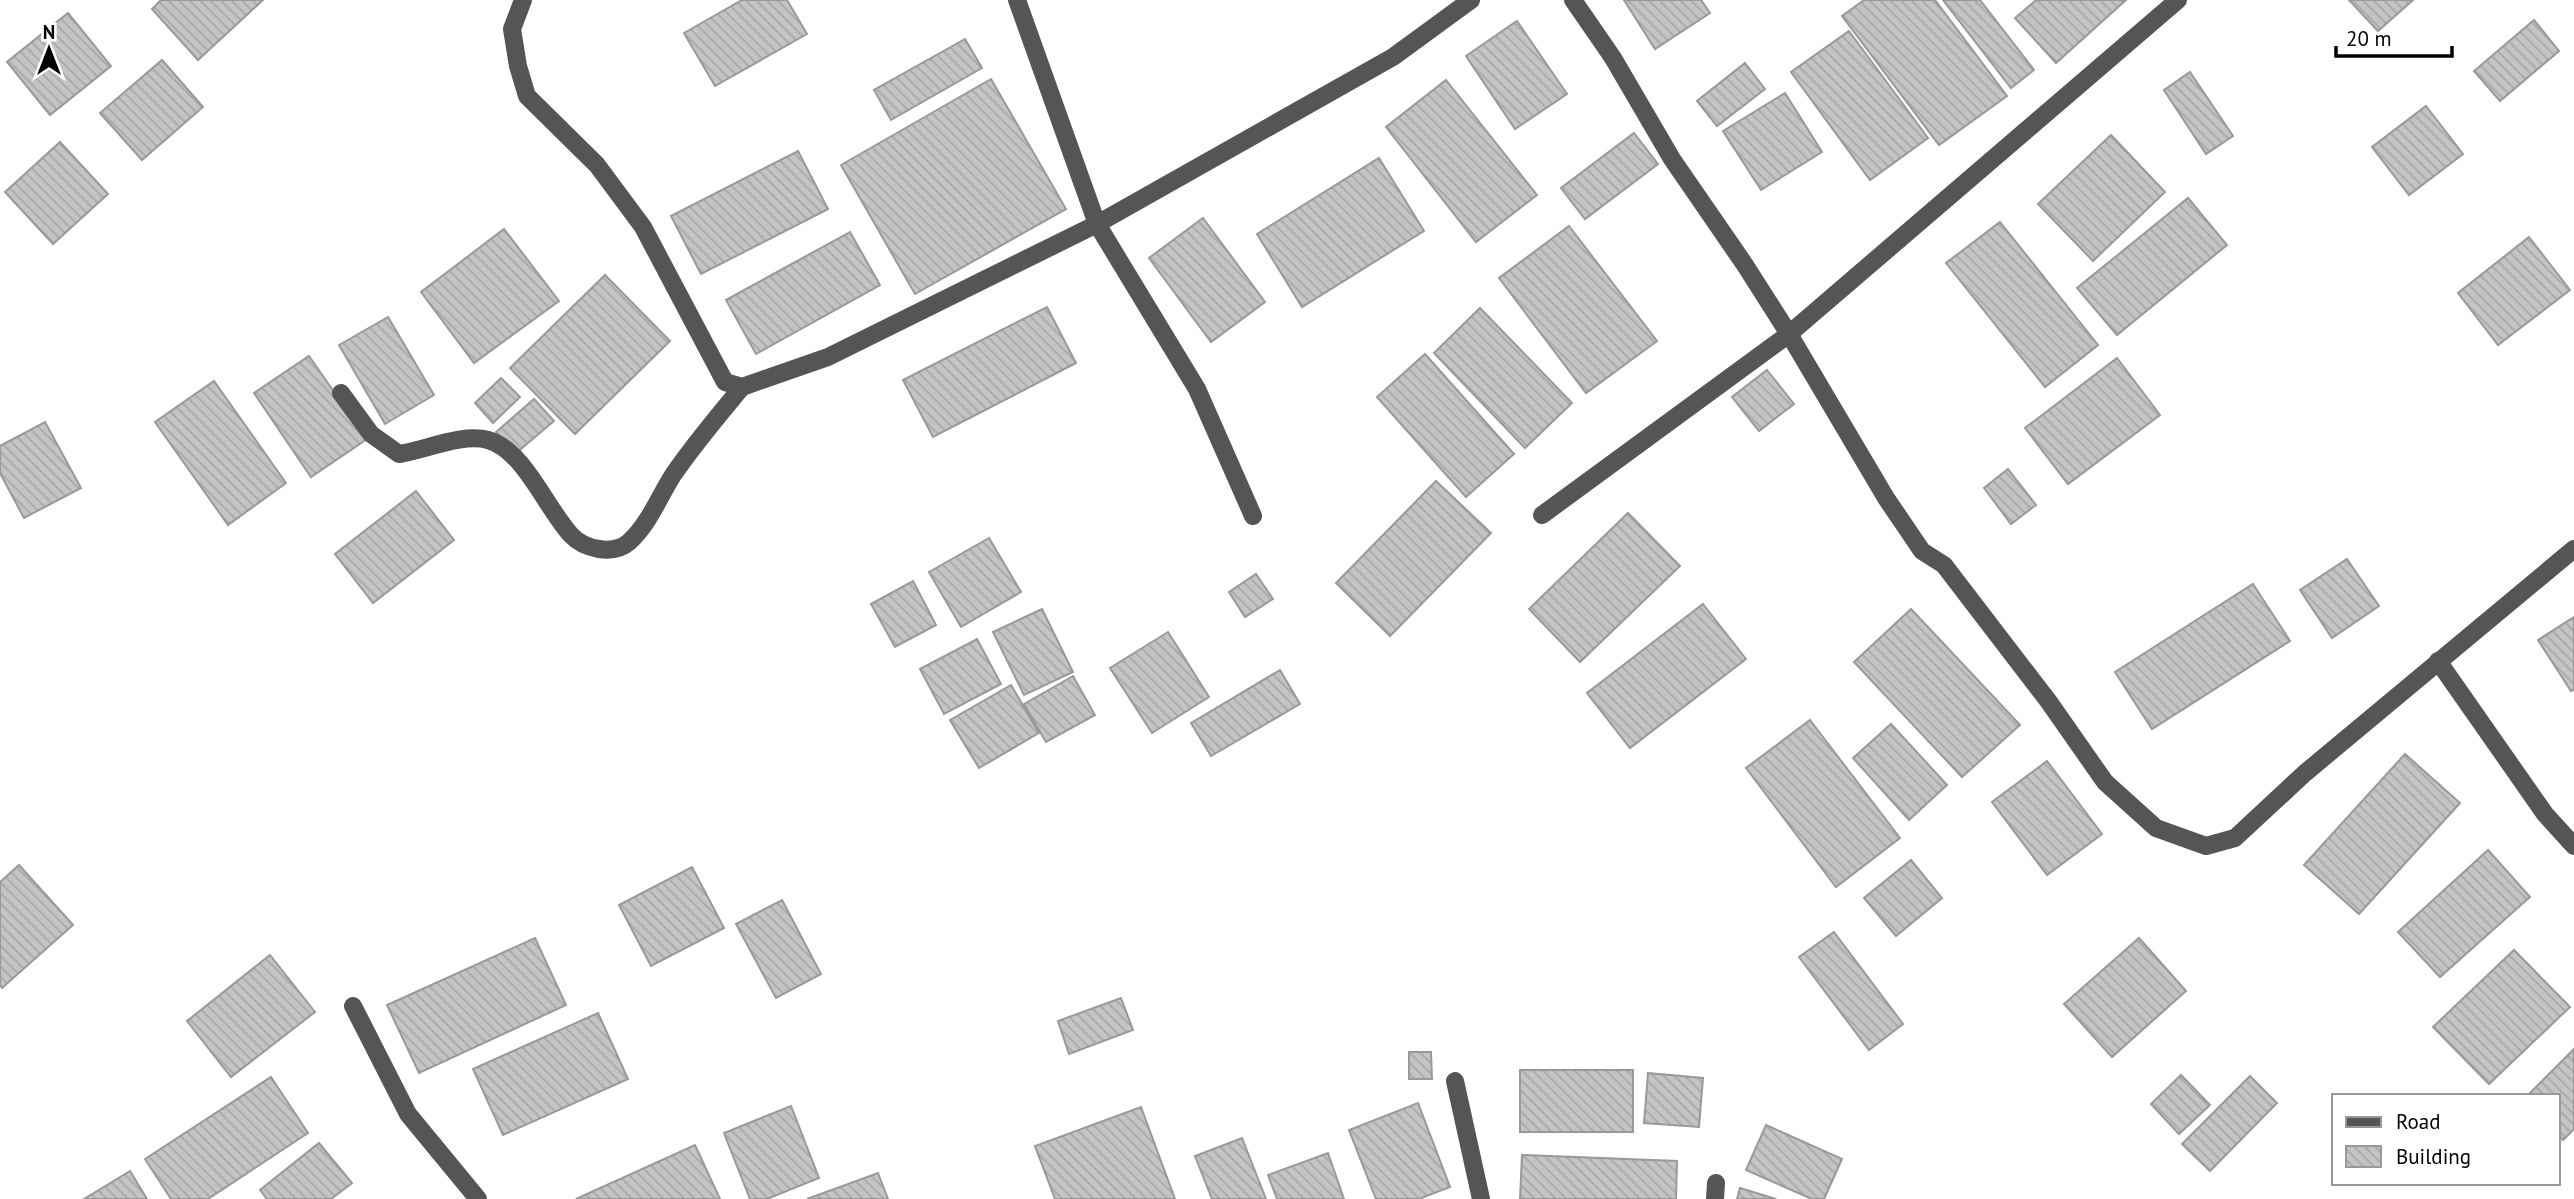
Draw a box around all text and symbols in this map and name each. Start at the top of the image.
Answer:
north arrow [14,14,84,84]
scale bar [2336,14,2452,58]
text: N [43,20,55,44]
text: 20 m [2346,25,2392,52]
legend [2332,1094,2560,1185]
text: Road [2396,1108,2440,1135]
text: Building [2396,1143,2471,1170]

